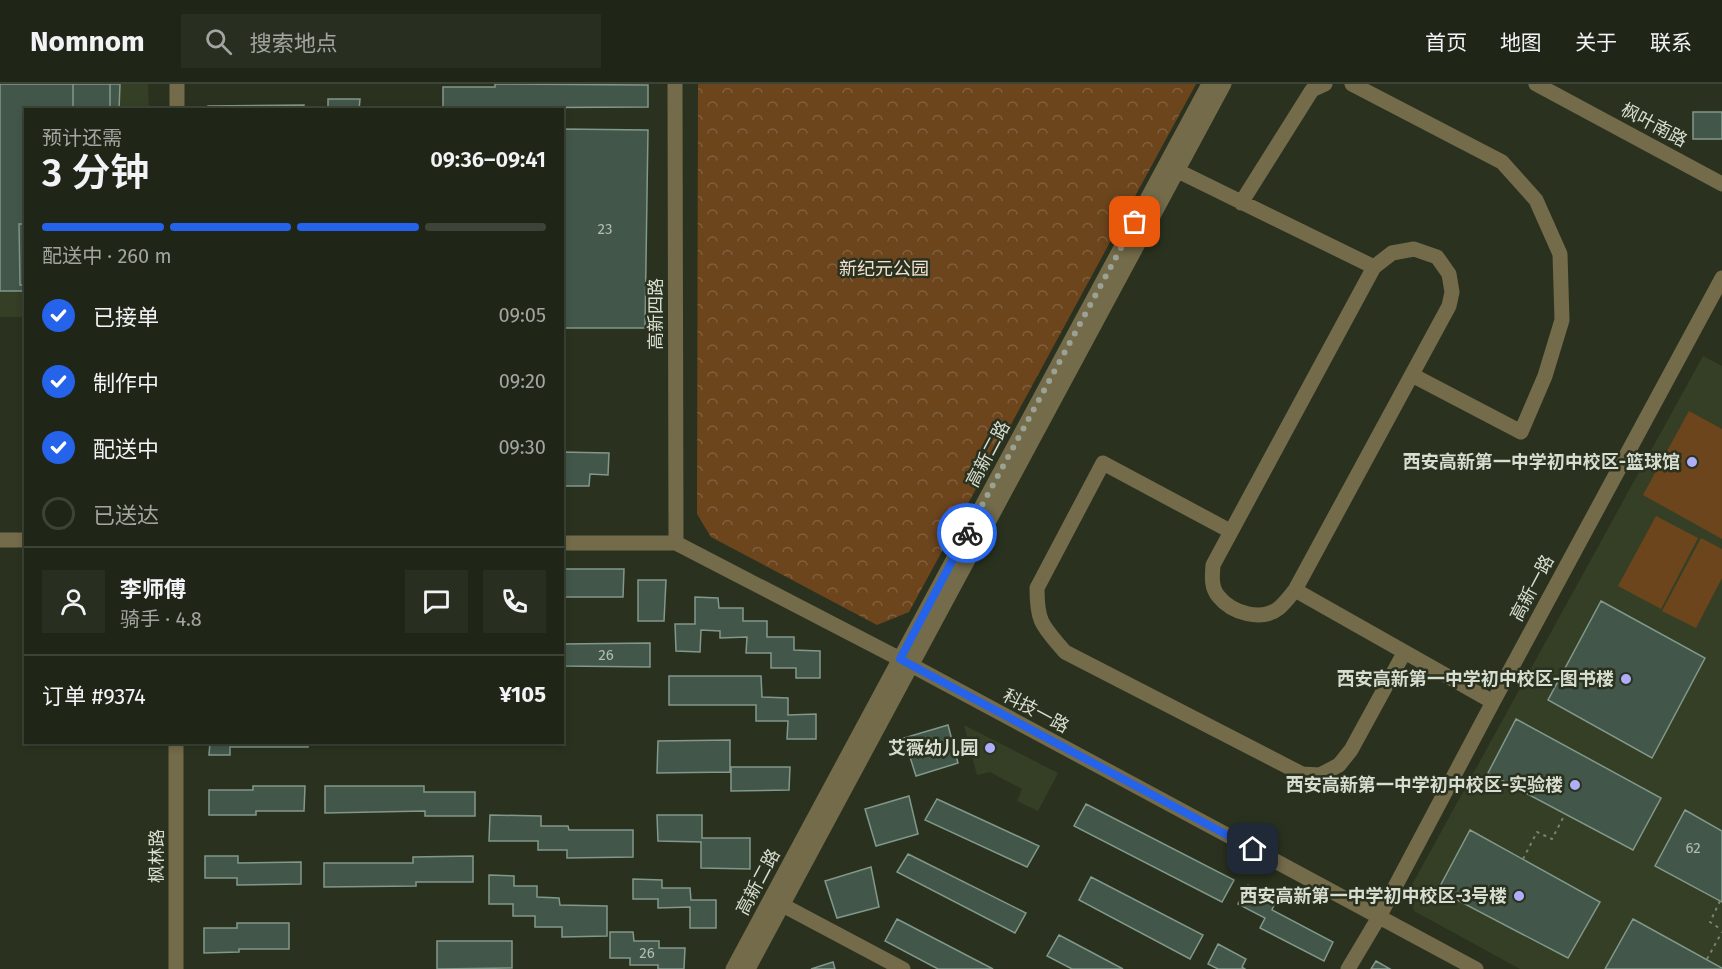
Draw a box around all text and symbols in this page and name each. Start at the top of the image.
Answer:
search box [181,14,601,68]
text: Nomnom [30,25,145,58]
icon: search [202,25,235,58]
text: 搜索地点 [250,30,338,57]
text: 首页 [1425,30,1467,56]
text: 地图 [1500,30,1542,56]
text: 关于 [1575,30,1617,56]
text: 联系 [1650,30,1692,56]
street label: 枫叶南路 [1617,98,1691,152]
text: 预计还需 [42,126,122,150]
text: 09:36–09:41 [430,146,546,173]
text: 3 分钟 [42,150,150,196]
pin [1109,196,1160,247]
icon: bag [1118,205,1151,238]
house number: 23 [598,220,612,238]
text: 配送中 · 260 m [42,244,172,268]
park label: 新纪元公园 [839,258,929,280]
street label: 高新四路 [645,278,667,350]
icon: check [42,299,75,332]
text: 09:05 [499,303,546,327]
text: 已接单 [93,304,159,331]
icon: check [42,365,75,398]
text: 09:20 [499,369,546,393]
text: 制作中 [93,370,159,397]
street label: 高新二路 [961,417,1015,491]
icon: check [42,431,75,464]
text: 09:30 [498,435,546,459]
text: 配送中 [93,436,159,463]
place label: 西安高新第一中学初中校区-篮球馆 [1403,451,1680,473]
marker: 西安高新第一中学初中校区-篮球馆 [1685,455,1699,469]
text: 已送达 [93,502,159,529]
courier [937,503,997,563]
icon: bike [951,517,984,550]
street label: 高新一路 [1505,551,1559,625]
button: person [42,570,105,633]
button: chat [405,570,468,633]
button: phone [483,570,546,633]
text: 李师傅 [120,576,186,603]
text: 骑手 · 4.8 [120,607,202,631]
house number: 26 [598,646,614,664]
place label: 西安高新第一中学初中校区-图书楼 [1337,668,1614,690]
marker: 西安高新第一中学初中校区-图书楼 [1619,672,1633,686]
text: ¥105 [499,681,546,708]
text: 订单 #9374 [42,683,146,710]
street label: 科技一路 [999,684,1073,738]
place label: 艾薇幼儿园 [888,737,978,759]
marker: 艾薇幼儿园 [983,741,997,755]
place label: 西安高新第一中学初中校区-实验楼 [1286,774,1563,796]
marker: 西安高新第一中学初中校区-实验楼 [1568,778,1582,792]
pin [1227,823,1278,874]
street label: 枫林路 [146,829,168,883]
icon: home [1236,832,1269,865]
house number: 62 [1685,839,1701,857]
street label: 高新二路 [731,845,785,919]
place label: 西安高新第一中学初中校区-3号楼 [1239,885,1507,907]
marker: 西安高新第一中学初中校区-3号楼 [1512,889,1526,903]
house number: 26 [639,944,655,962]

